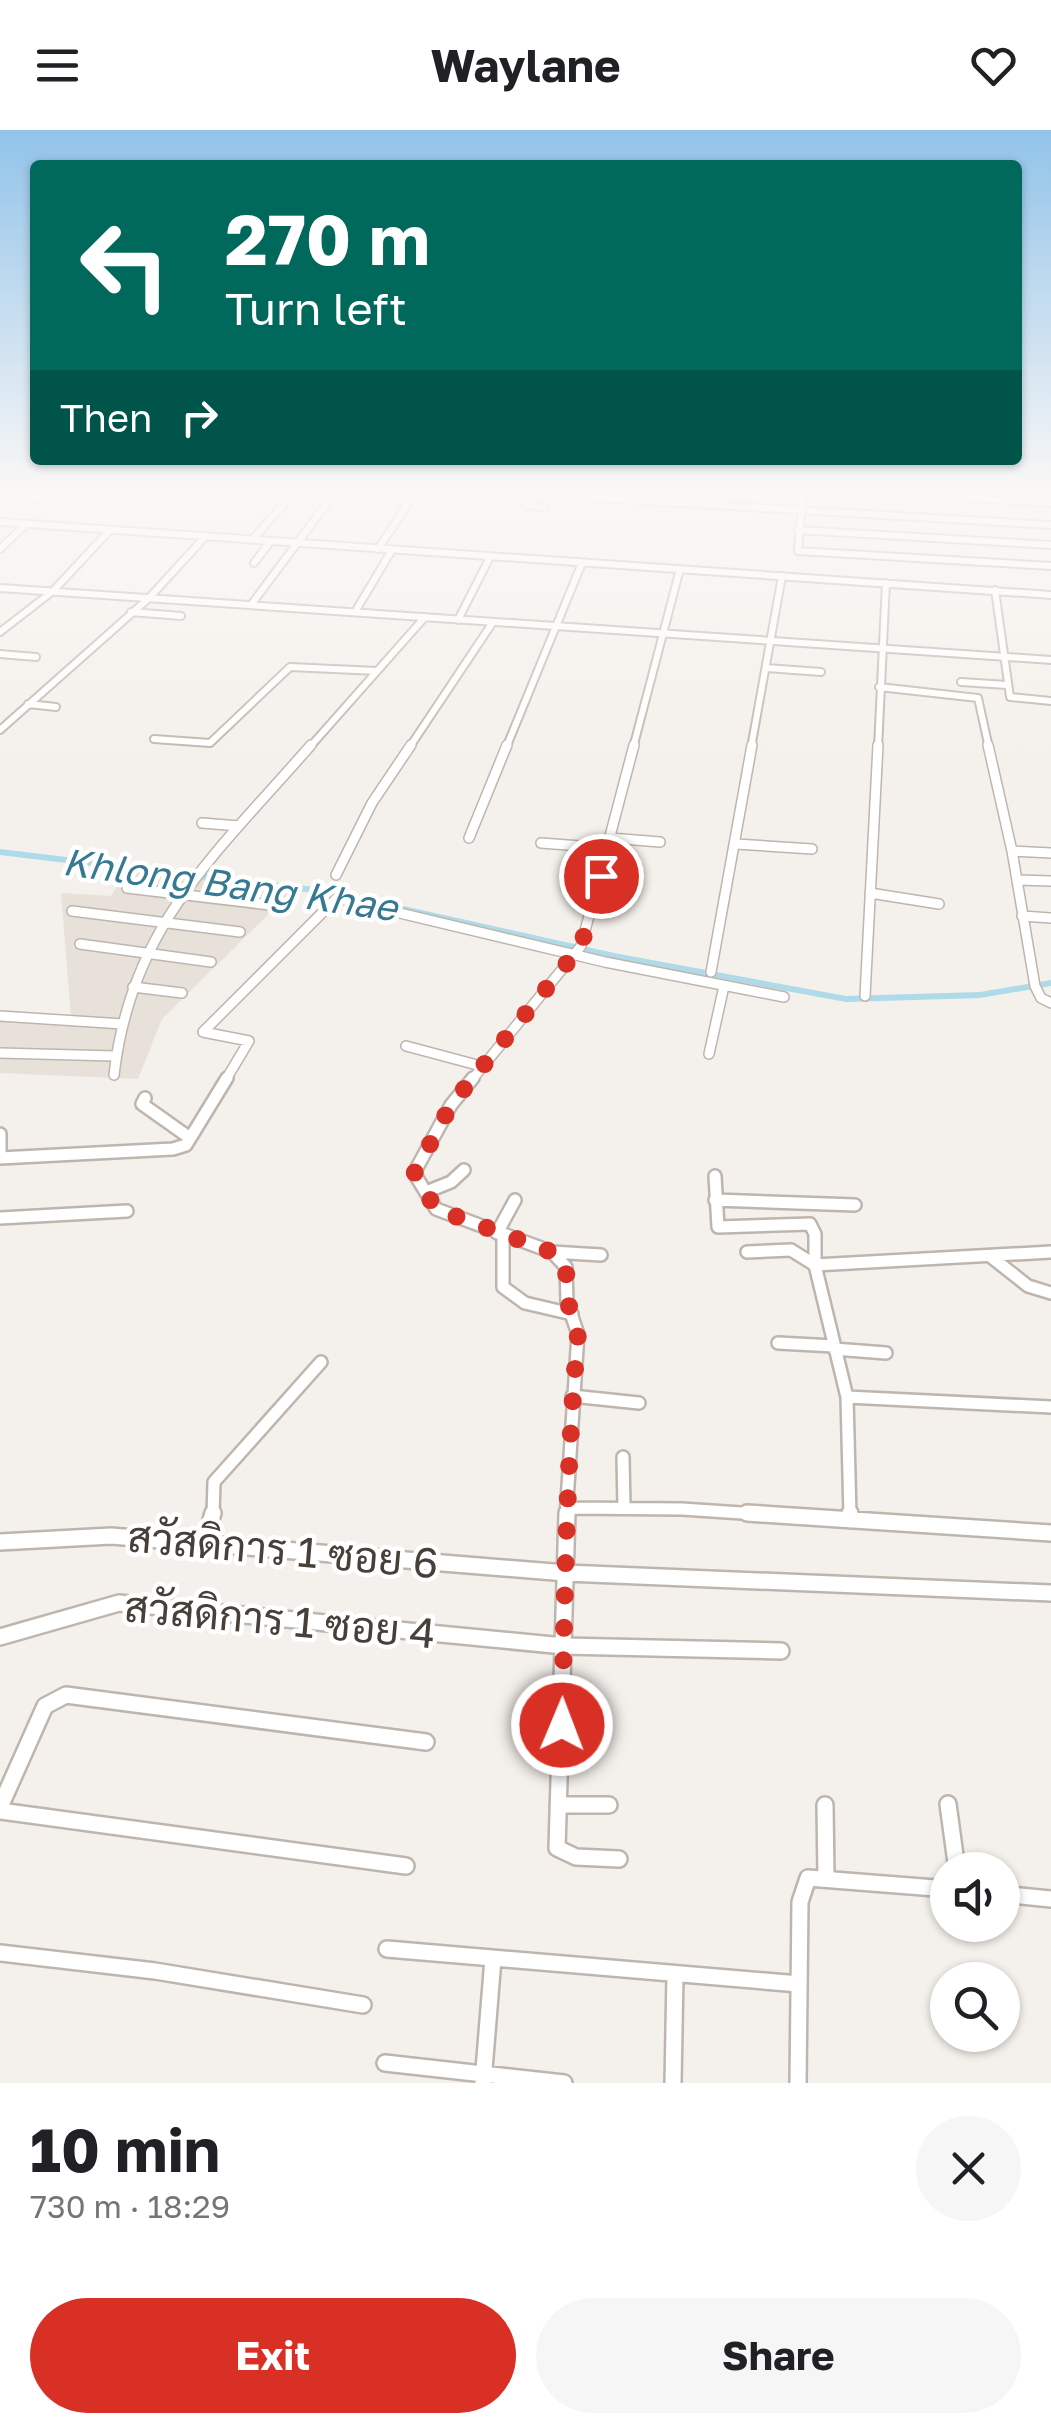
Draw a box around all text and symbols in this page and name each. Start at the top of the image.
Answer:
icon: menu [30,38,85,93]
text: Waylane [430,38,621,92]
icon: heart [966,38,1021,93]
text: 270 m [225,196,430,280]
icon: left [60,200,190,330]
text: Turn left [225,281,407,335]
icon: right [172,390,227,445]
text: Then [60,395,152,440]
pin [559,834,644,919]
water label: Khlong Bang Khae [60,838,403,930]
icon: arrive [574,849,629,904]
street label: สวัสดิการ 1 ซอย 6 [126,1511,441,1587]
street label: สวัสดิการ 1 ซอย 4 [122,1581,438,1658]
position arrow [510,1673,614,1777]
map controls [930,1852,1020,2052]
button: sound [930,1852,1020,1942]
button: search [930,1962,1020,2052]
text: 10 min [30,2113,220,2185]
button: close [916,2116,1021,2221]
text: 730 m · 18:29 [30,2187,230,2225]
button: Exit [30,2298,516,2413]
button: Share [536,2298,1021,2413]

